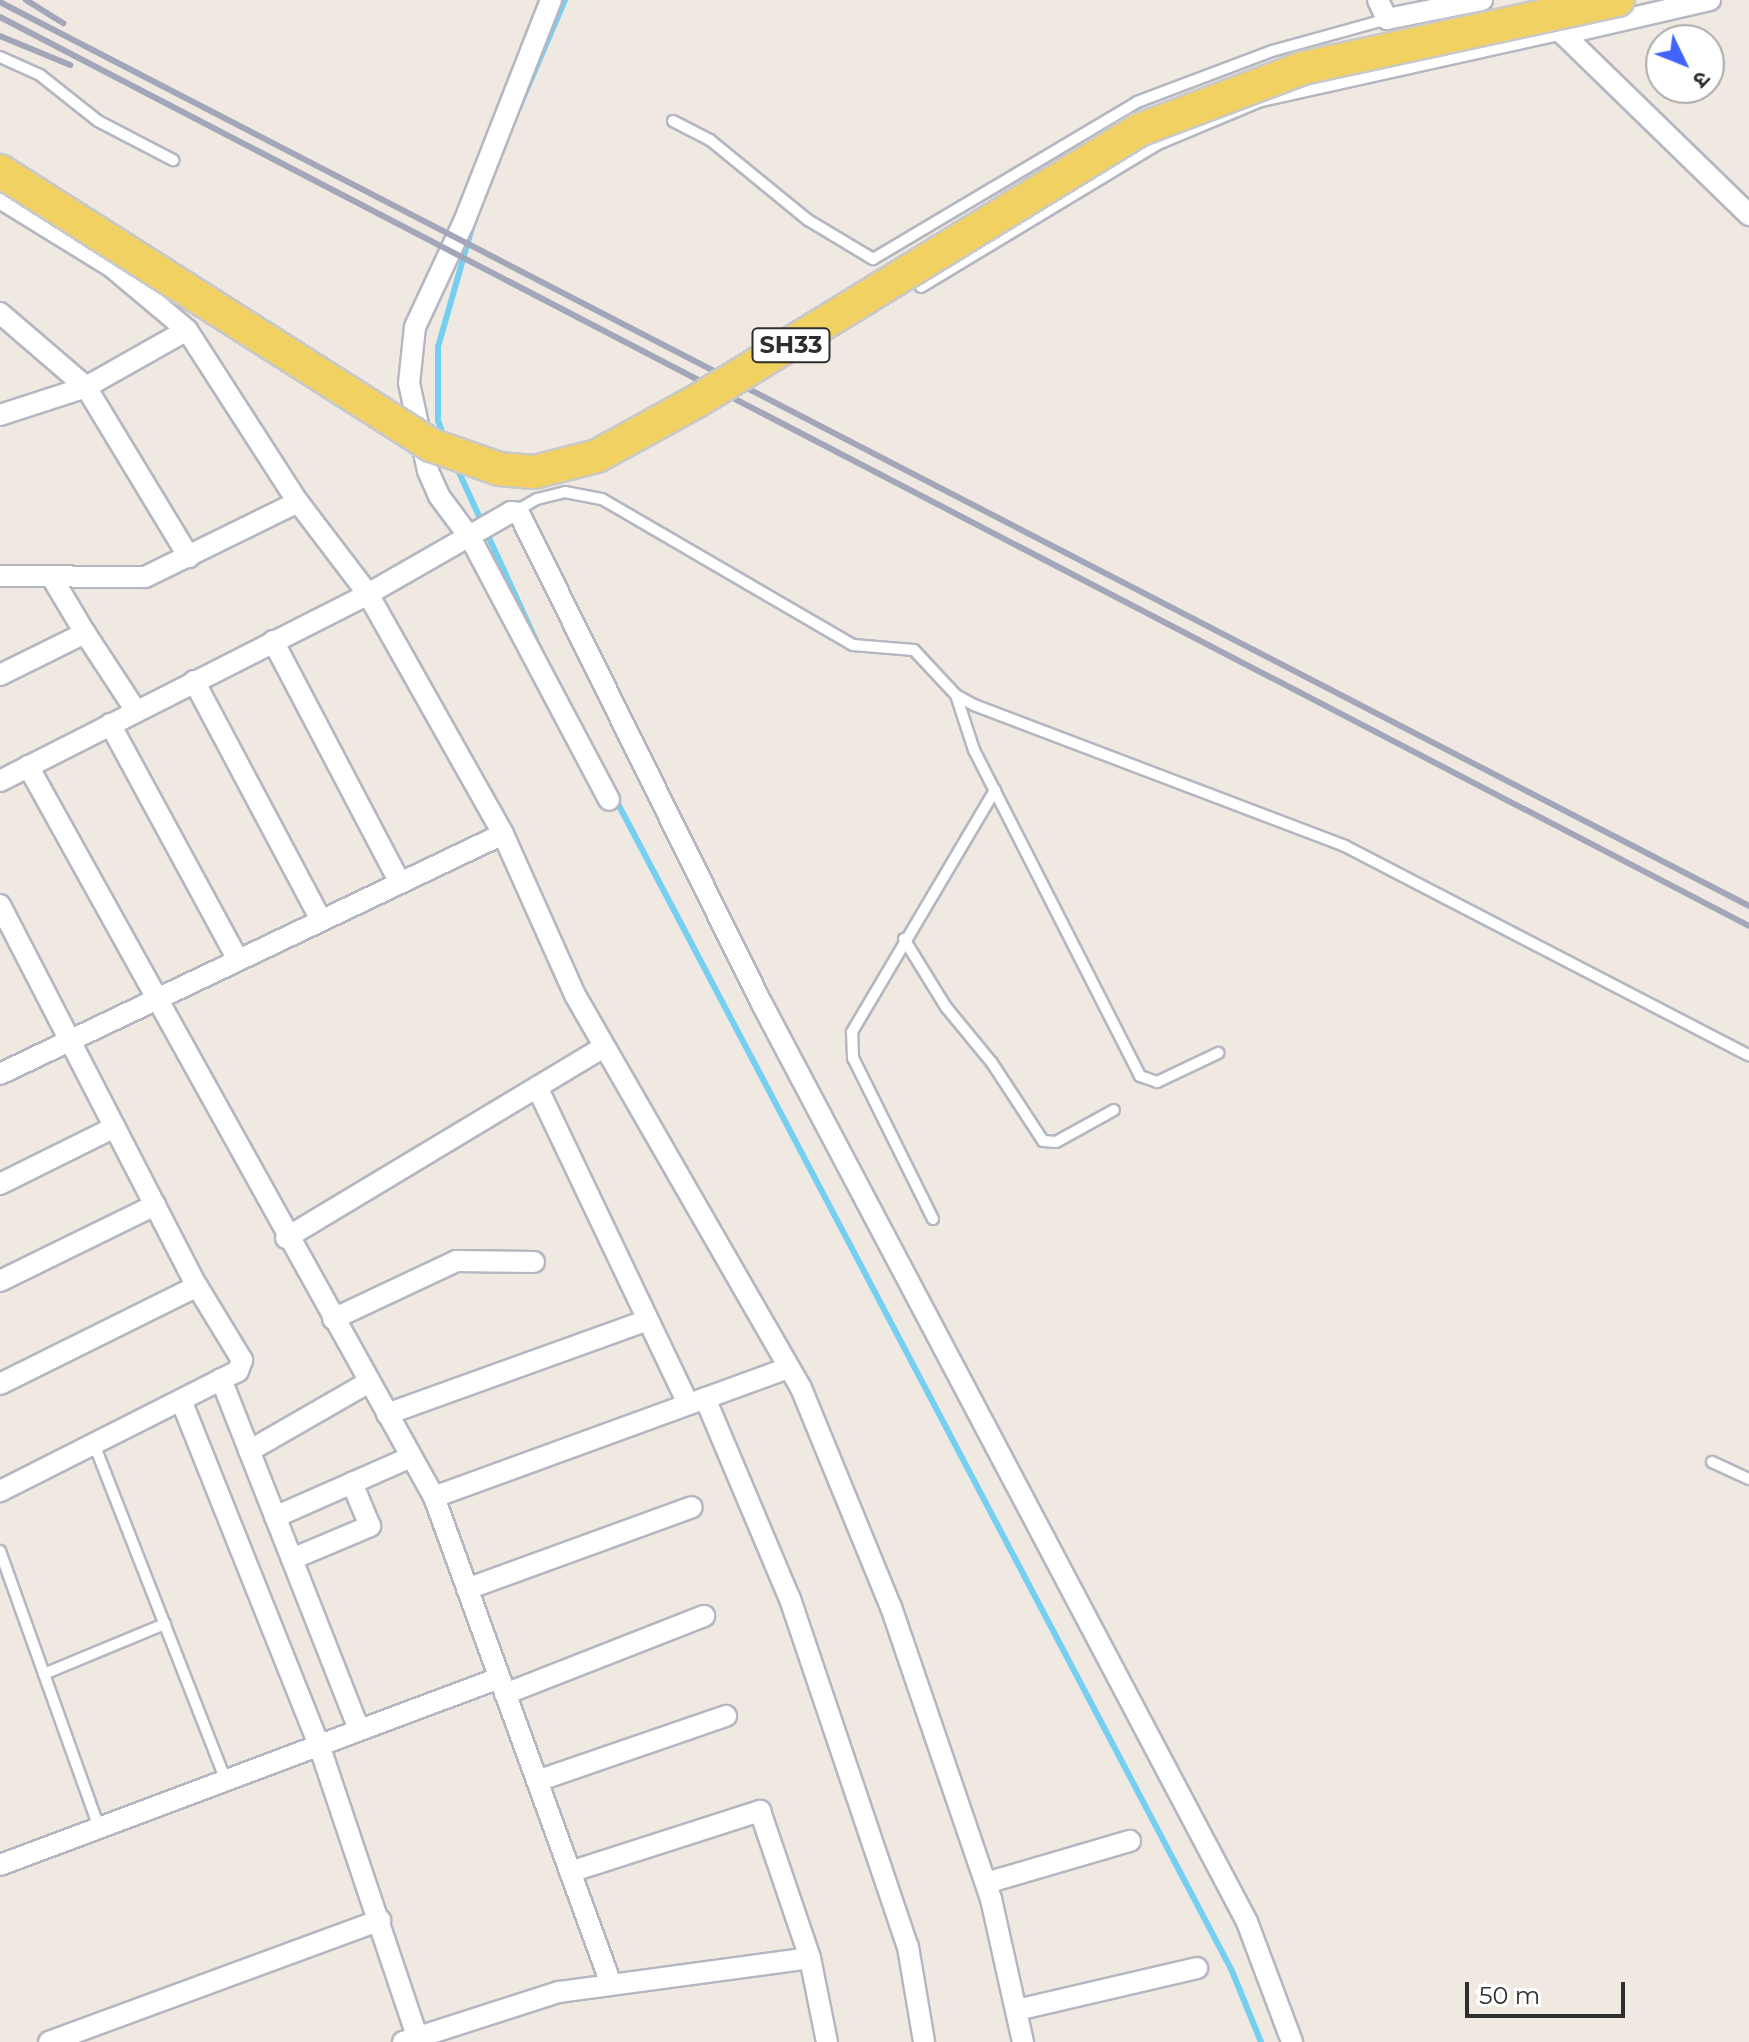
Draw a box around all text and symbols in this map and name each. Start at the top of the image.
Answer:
north arrow [1645,24,1725,104]
text: उ [1687,65,1716,93]
road number: SH33 [751,325,831,365]
scale bar [1469,1966,1629,2016]
text: 50 m [1479,1981,1540,2010]

